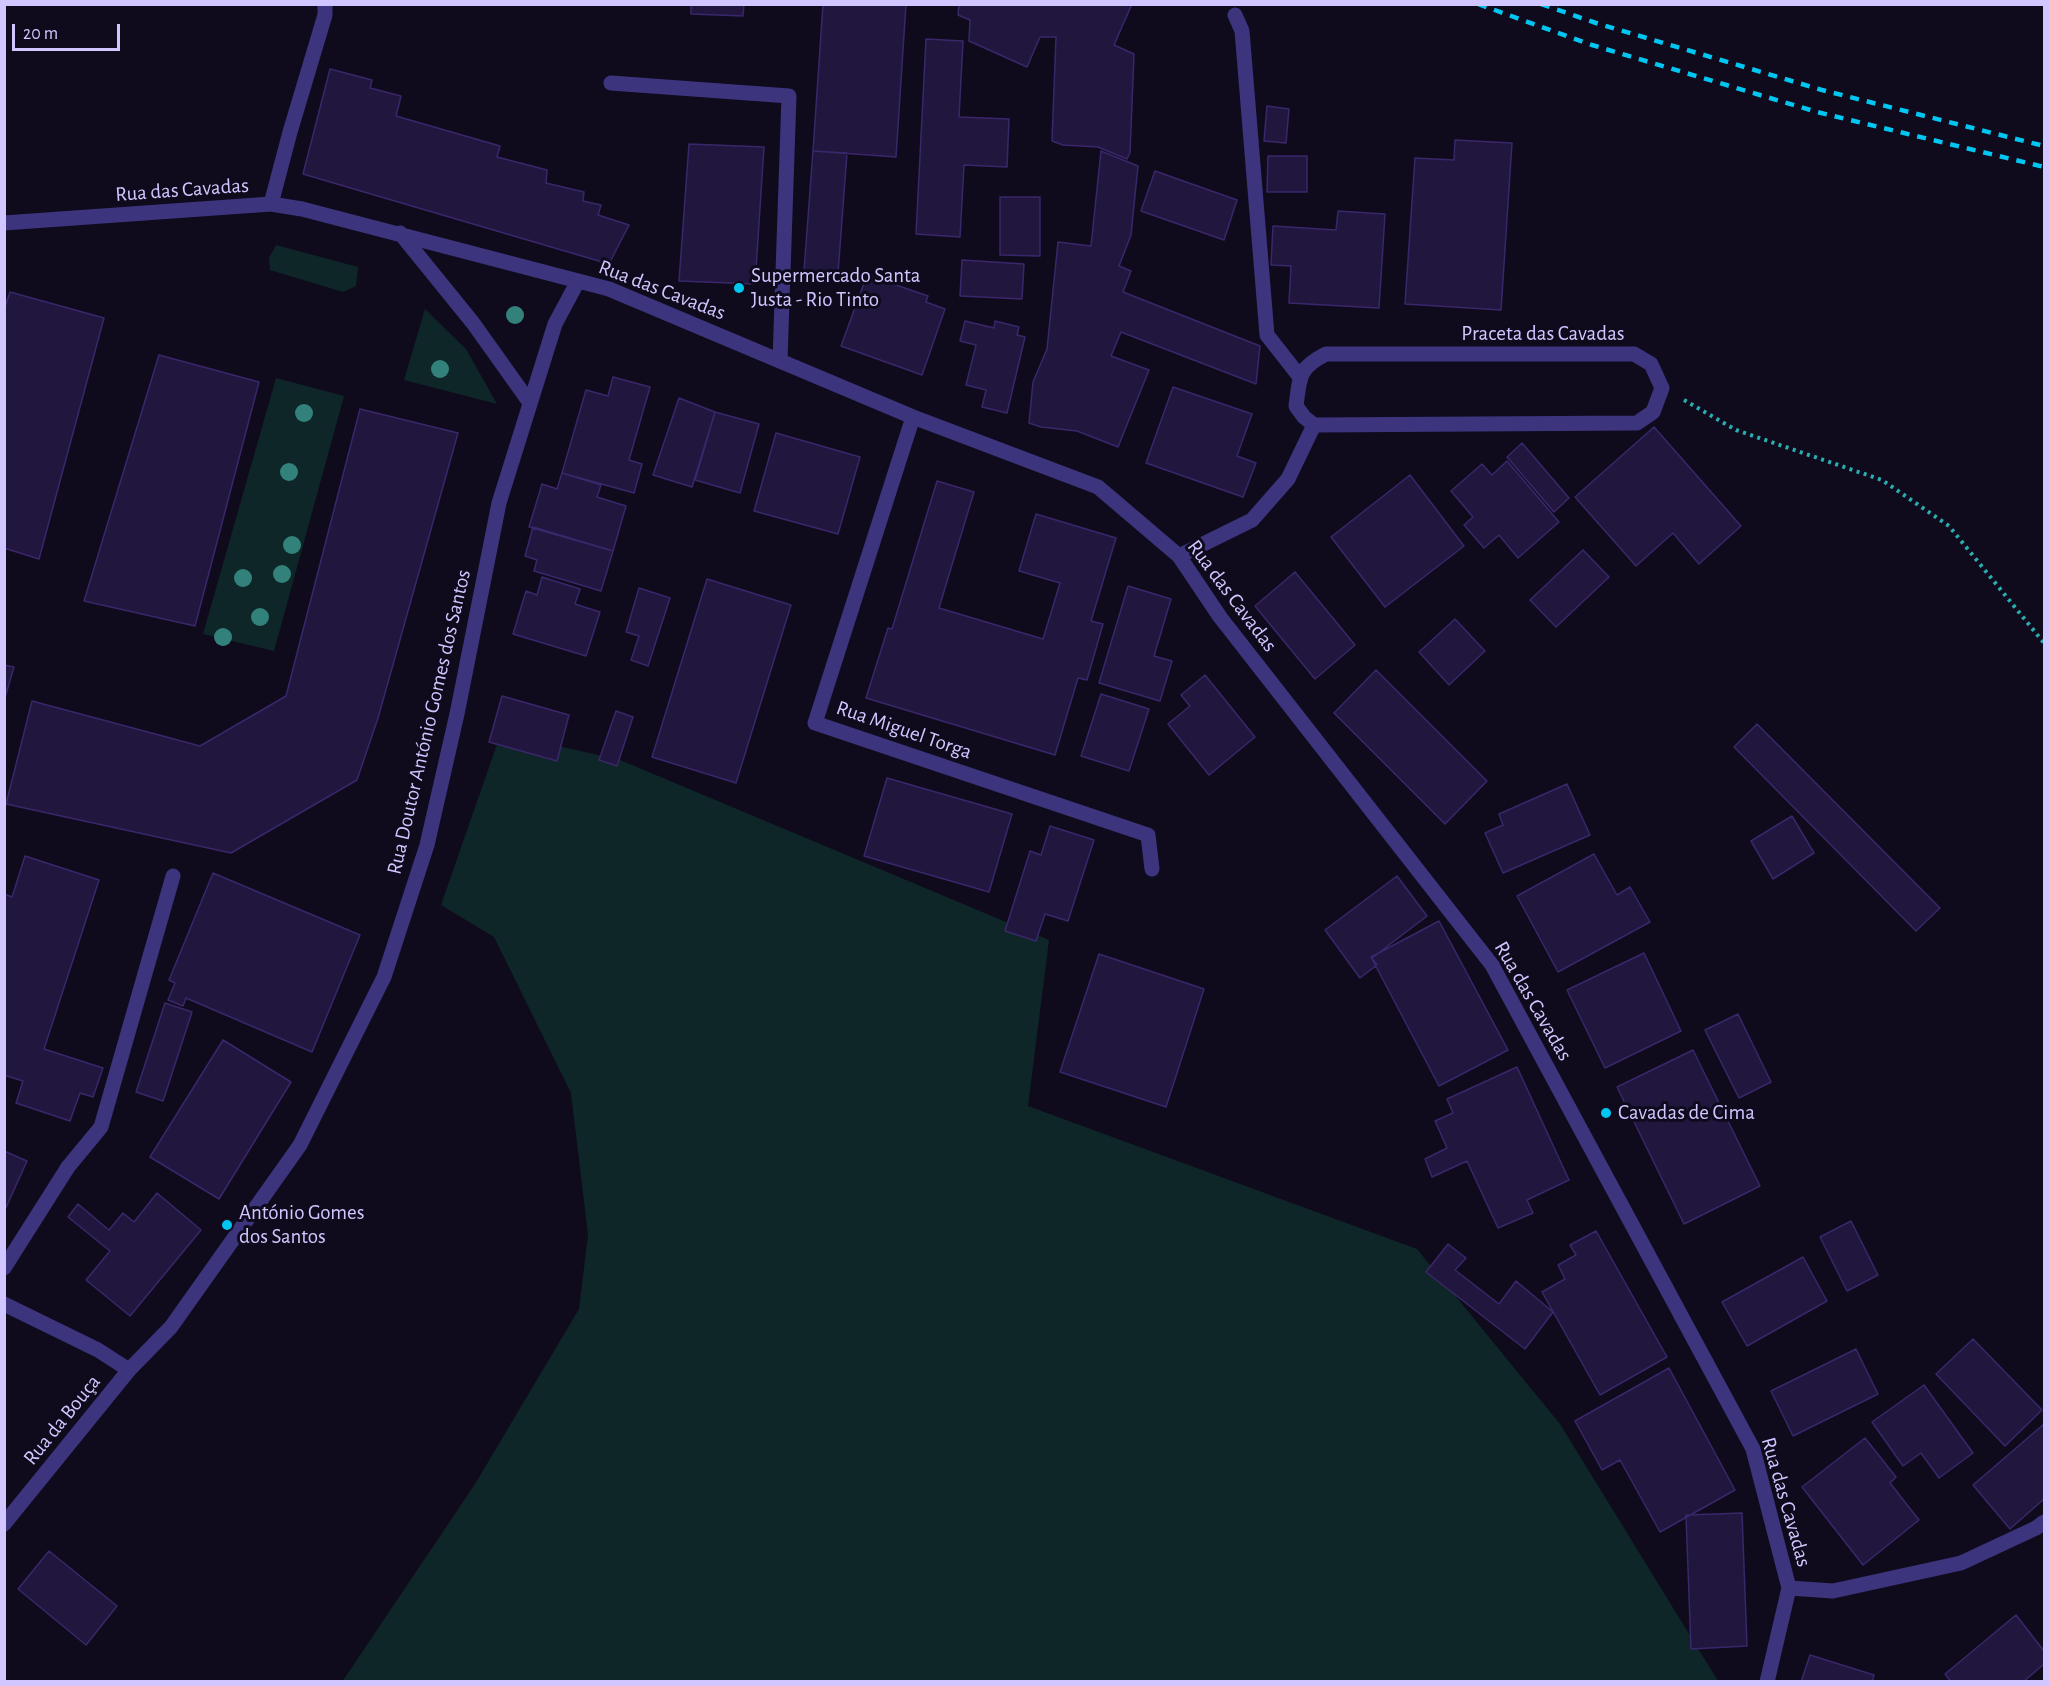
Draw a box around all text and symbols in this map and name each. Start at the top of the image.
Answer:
scale bar [15,12,123,50]
text: 20 m [23,25,58,43]
street label: Rua das Cavadas [114,173,250,207]
street label: Rua das Cavadas [595,254,729,326]
place label: Supermercado Santa Justa - Rio Tinto [751,263,920,313]
marker: Supermercado Santa Justa - Rio Tinto [732,281,746,295]
street label: Praceta das Cavadas [1461,321,1625,347]
street label: Rua das Cavadas [1182,535,1282,657]
street label: Rua Doutor António Gomes dos Santos [382,567,476,877]
street label: Rua Miguel Torga [833,695,975,765]
street label: Rua das Cavadas [1489,937,1577,1065]
place label: Cavadas de Cima [1618,1100,1755,1126]
marker: Cavadas de Cima [1599,1106,1613,1120]
place label: António Gomes dos Santos [239,1200,364,1250]
marker: António Gomes dos Santos [220,1218,234,1232]
street label: Rua da Bouça [18,1370,106,1470]
street label: Rua das Cavadas [1755,1434,1817,1570]

